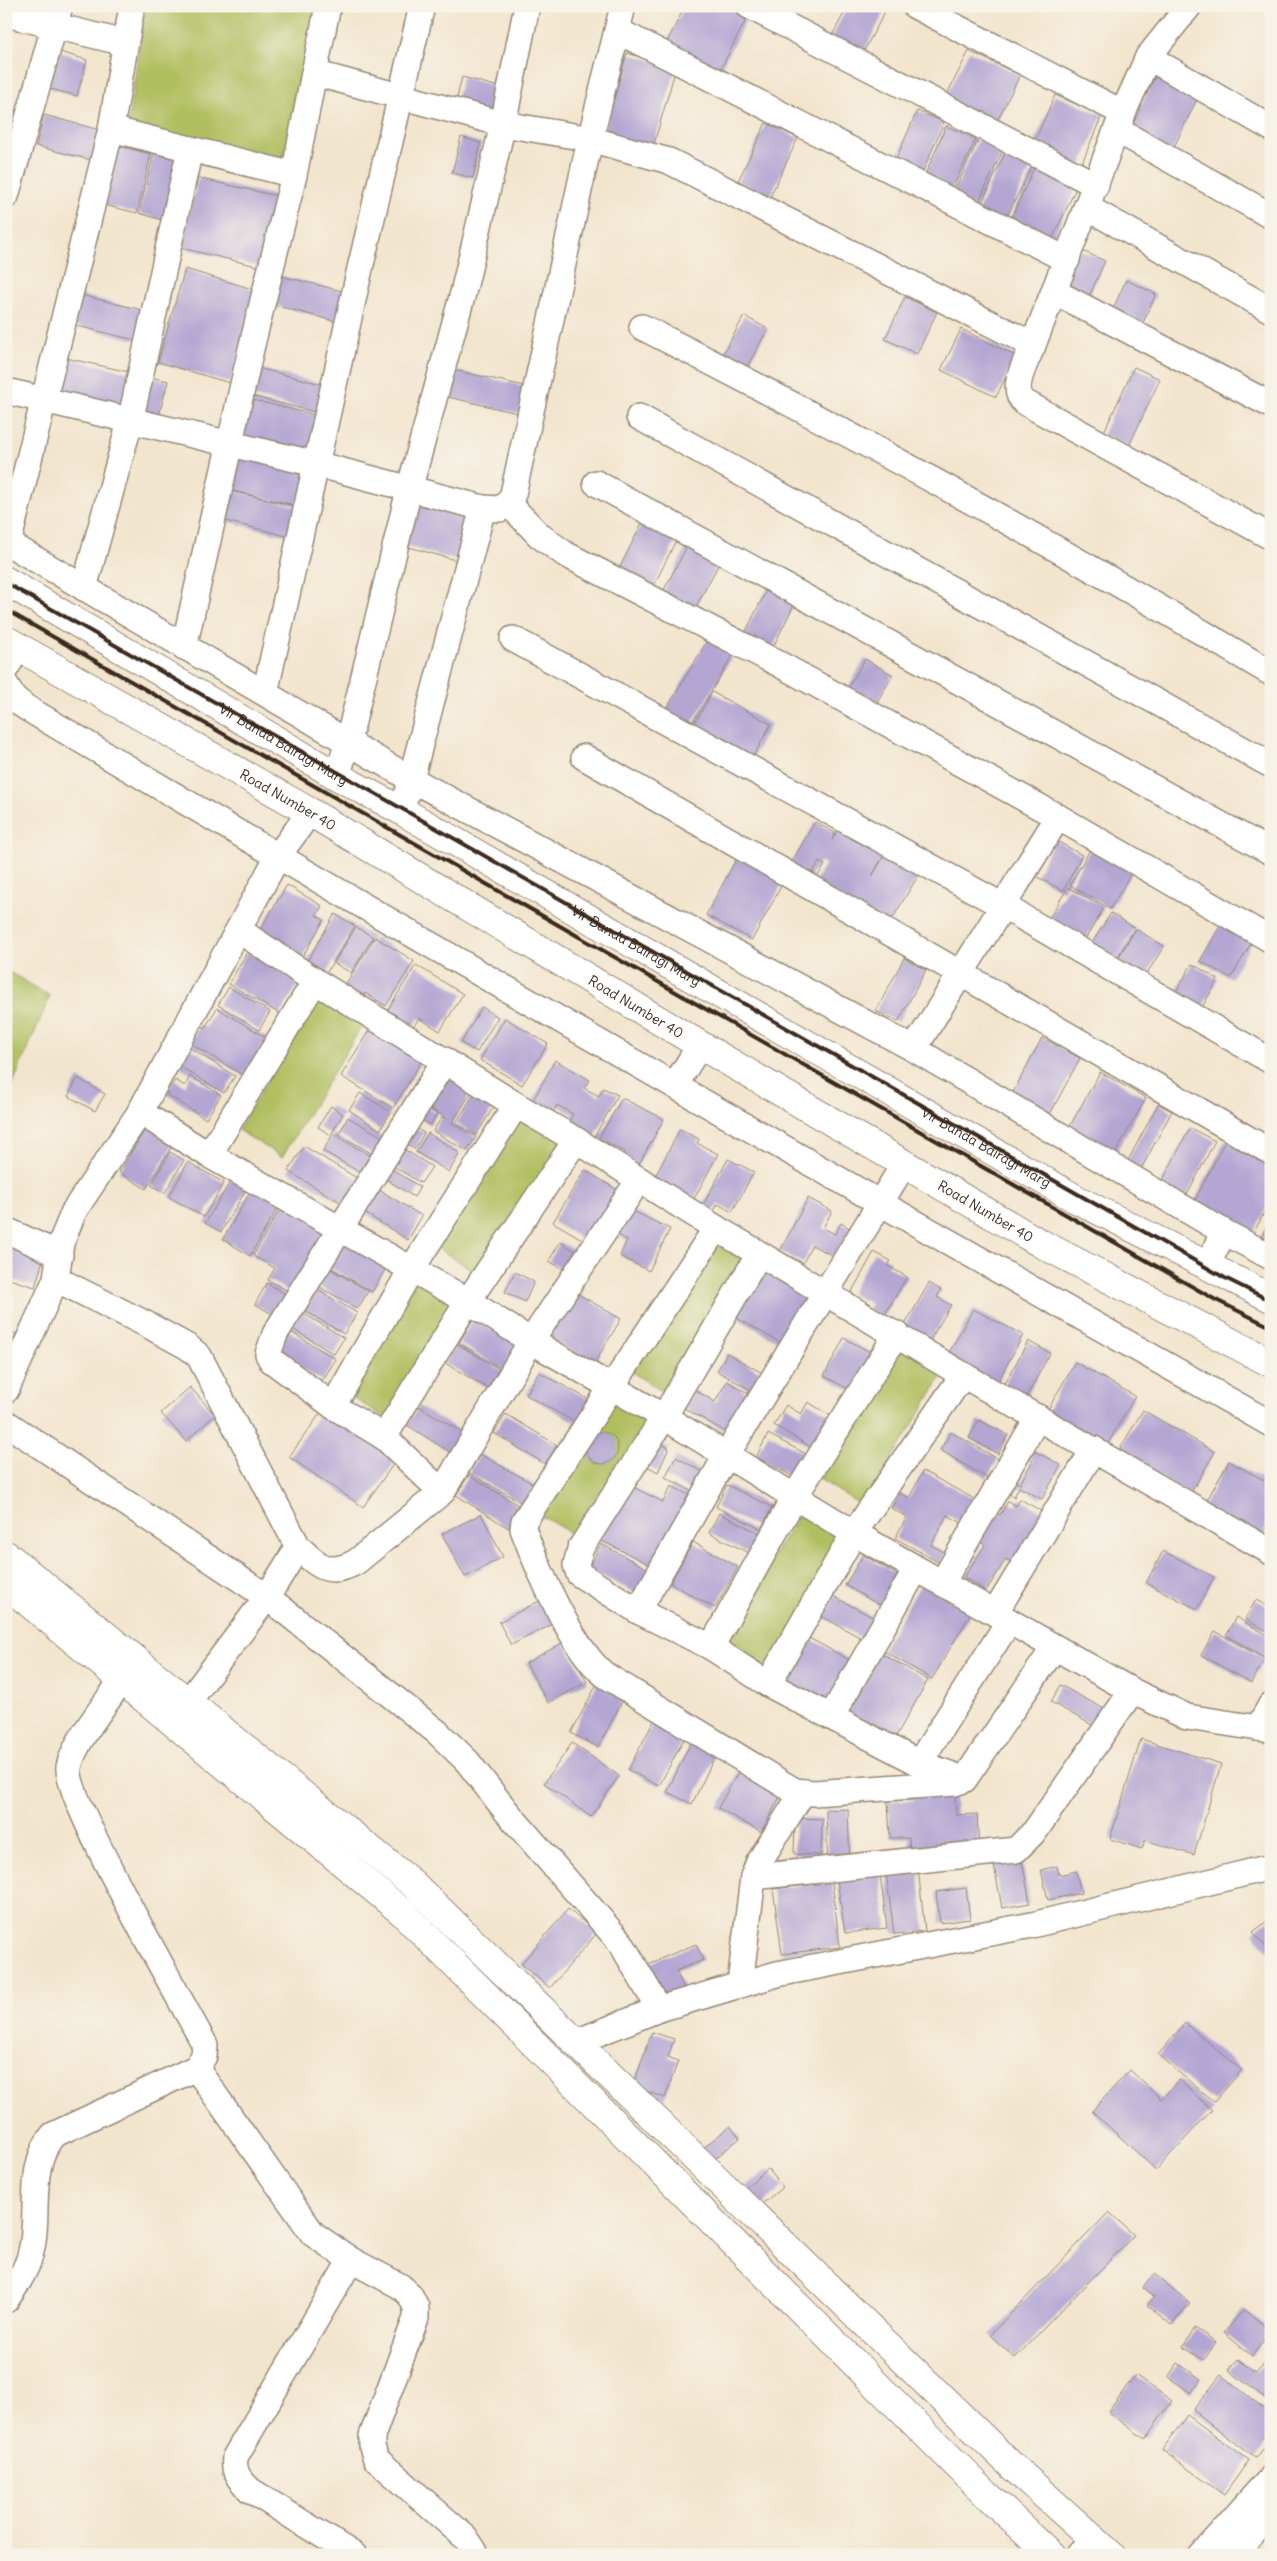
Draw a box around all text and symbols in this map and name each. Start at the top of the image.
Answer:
street label: Vir Banda Bairagi Marg [216,699,351,789]
street label: Road Number 40 [237,765,339,834]
street label: Vir Banda Bairagi Marg [568,901,704,990]
street label: Road Number 40 [585,971,687,1042]
street label: Vir Banda Bairagi Marg [918,1103,1054,1192]
street label: Road Number 40 [934,1176,1037,1246]

